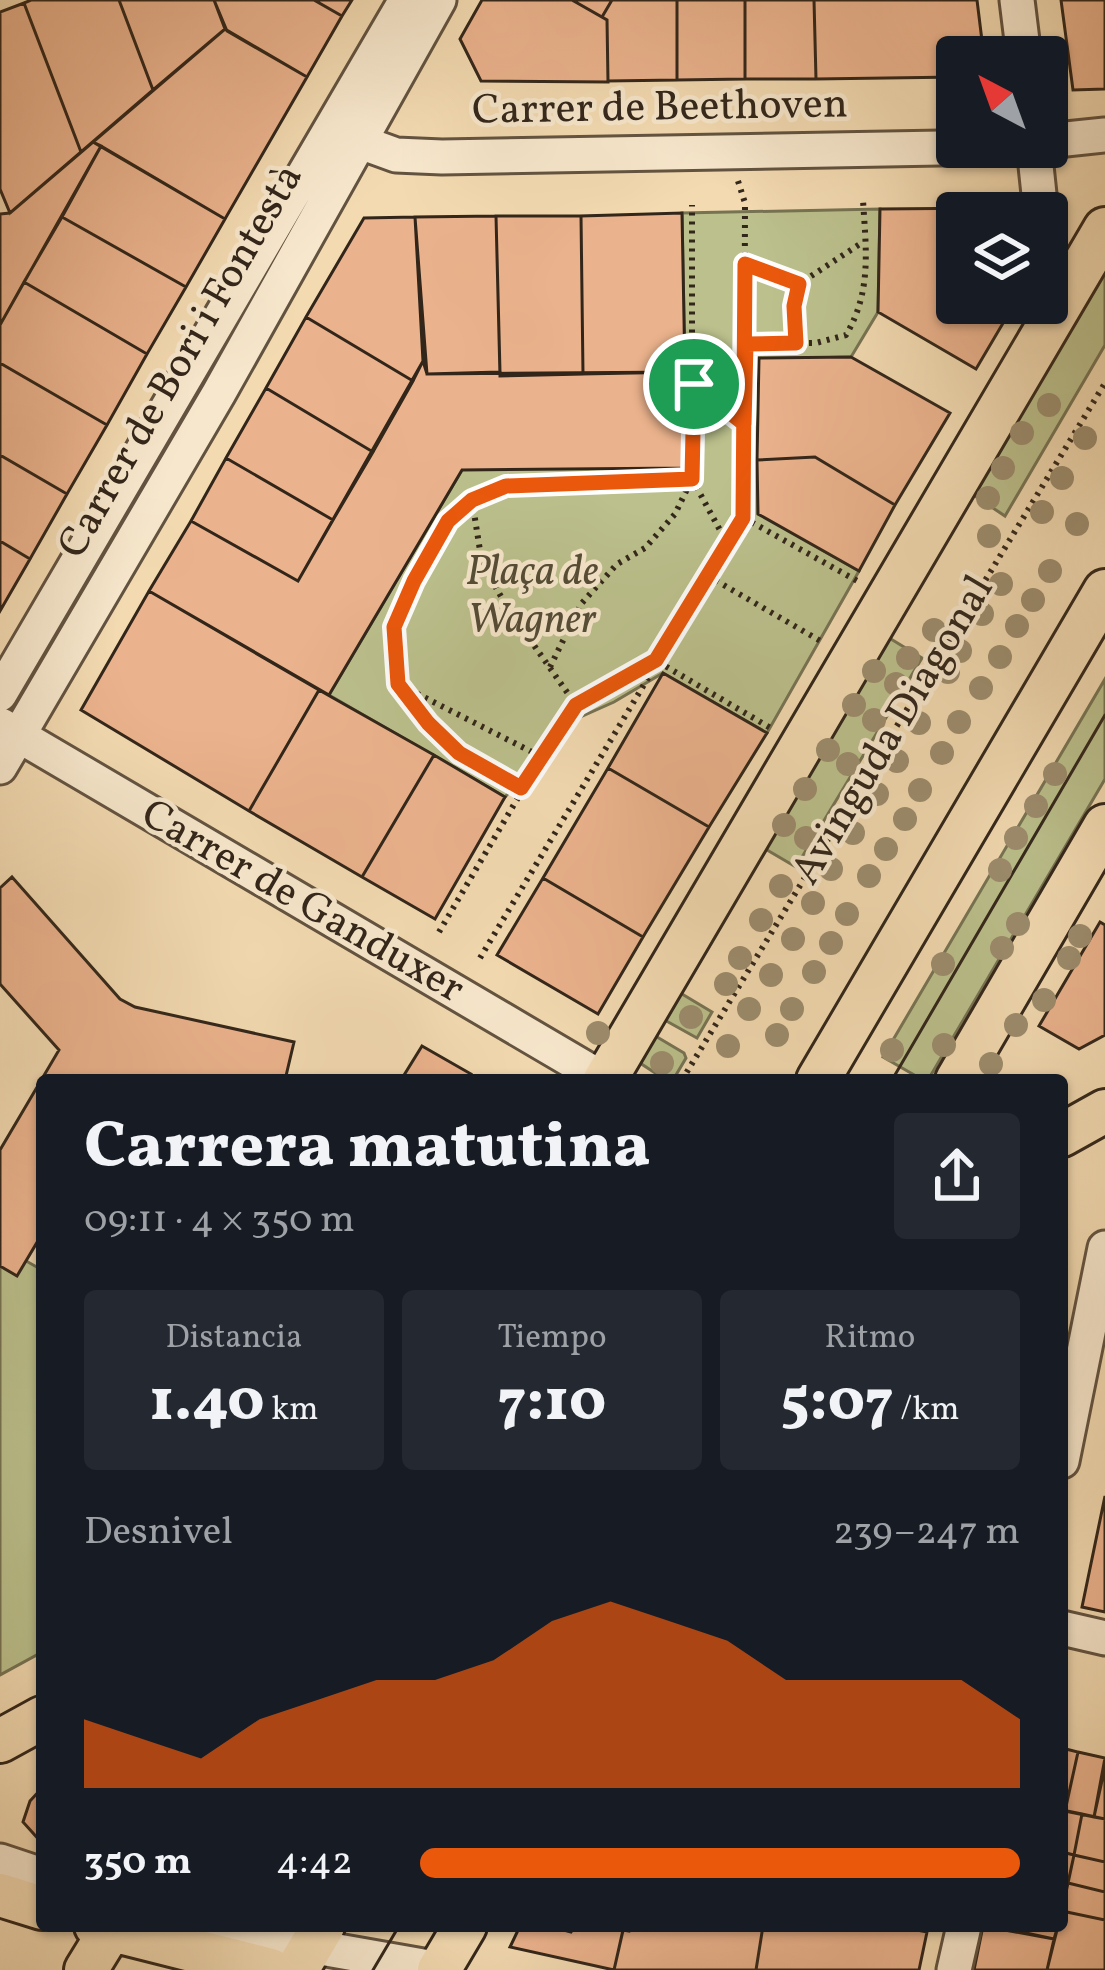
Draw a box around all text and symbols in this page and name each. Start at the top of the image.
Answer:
north arrow [936,36,1068,168]
map controls [936,36,1068,324]
street label: Carrer de Beethoven [472,76,848,142]
street label: Carrer de Bori i Fontestà [45,154,319,570]
button: layers [936,192,1068,324]
pin [643,333,745,435]
icon: arrive [661,351,727,417]
park label: Plaça de Wagner [466,544,598,651]
street label: Avinguda Diagonal [778,565,1010,897]
street label: Carrer de Ganduxer [130,786,474,1020]
text: Carrera matutina [84,1103,650,1195]
button: share [894,1113,1020,1239]
text: 09:11 · 4 × 350 m [84,1194,355,1248]
text: Distancia [166,1316,302,1362]
text: Tiempo [498,1316,606,1362]
text: Ritmo [825,1316,915,1362]
text: 1.40 [150,1362,265,1445]
text: 7:10 [498,1362,606,1445]
text: 5:07 [781,1362,894,1445]
text: km [265,1388,318,1434]
text: /km [894,1388,959,1434]
text: Desnivel [84,1506,233,1560]
text: 239–247 m [833,1506,1020,1560]
text: 350 m [84,1836,192,1890]
text: 4:42 [276,1836,353,1890]

